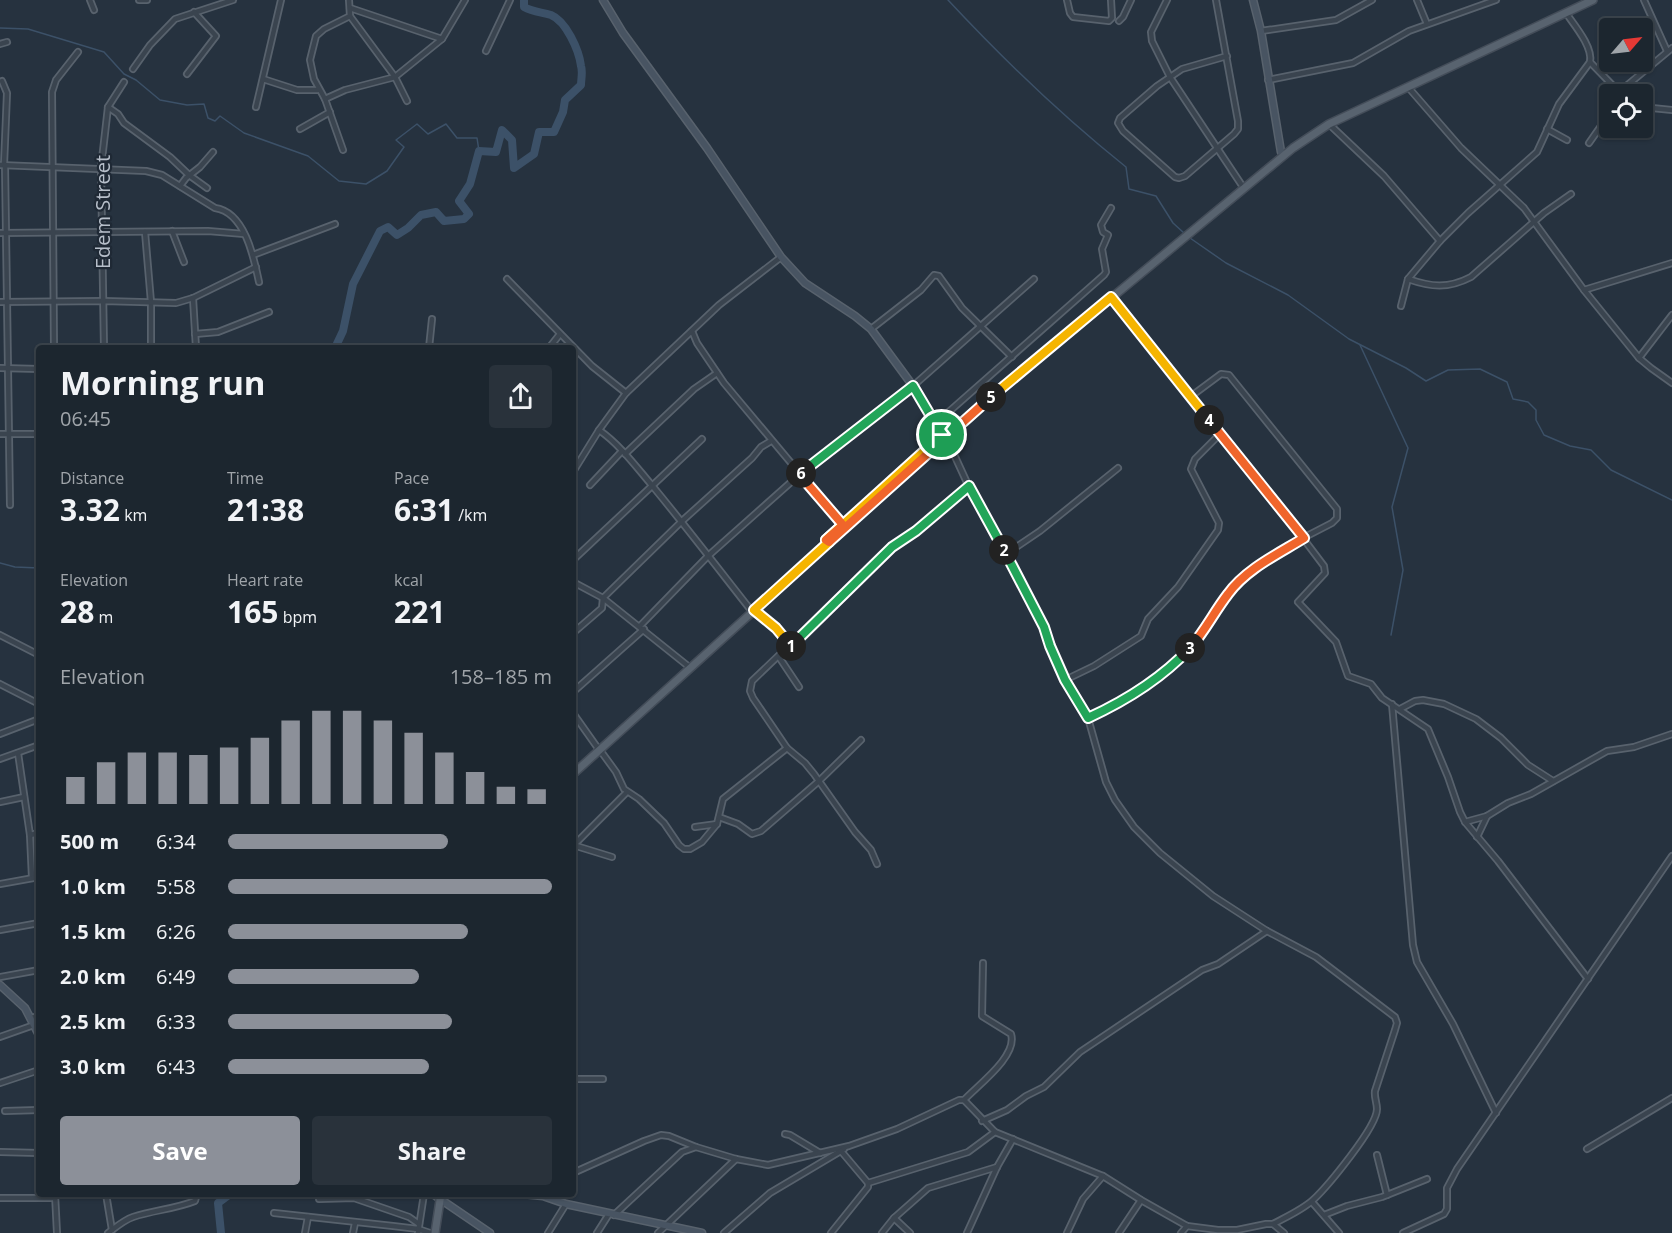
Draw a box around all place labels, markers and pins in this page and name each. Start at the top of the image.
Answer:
pin: 5 [976,382,1006,412]
pin: 4 [1194,405,1224,435]
pin [916,409,967,460]
pin: 6 [786,458,816,488]
pin: 2 [989,535,1019,565]
pin: 1 [776,631,806,661]
pin: 3 [1175,633,1205,663]

